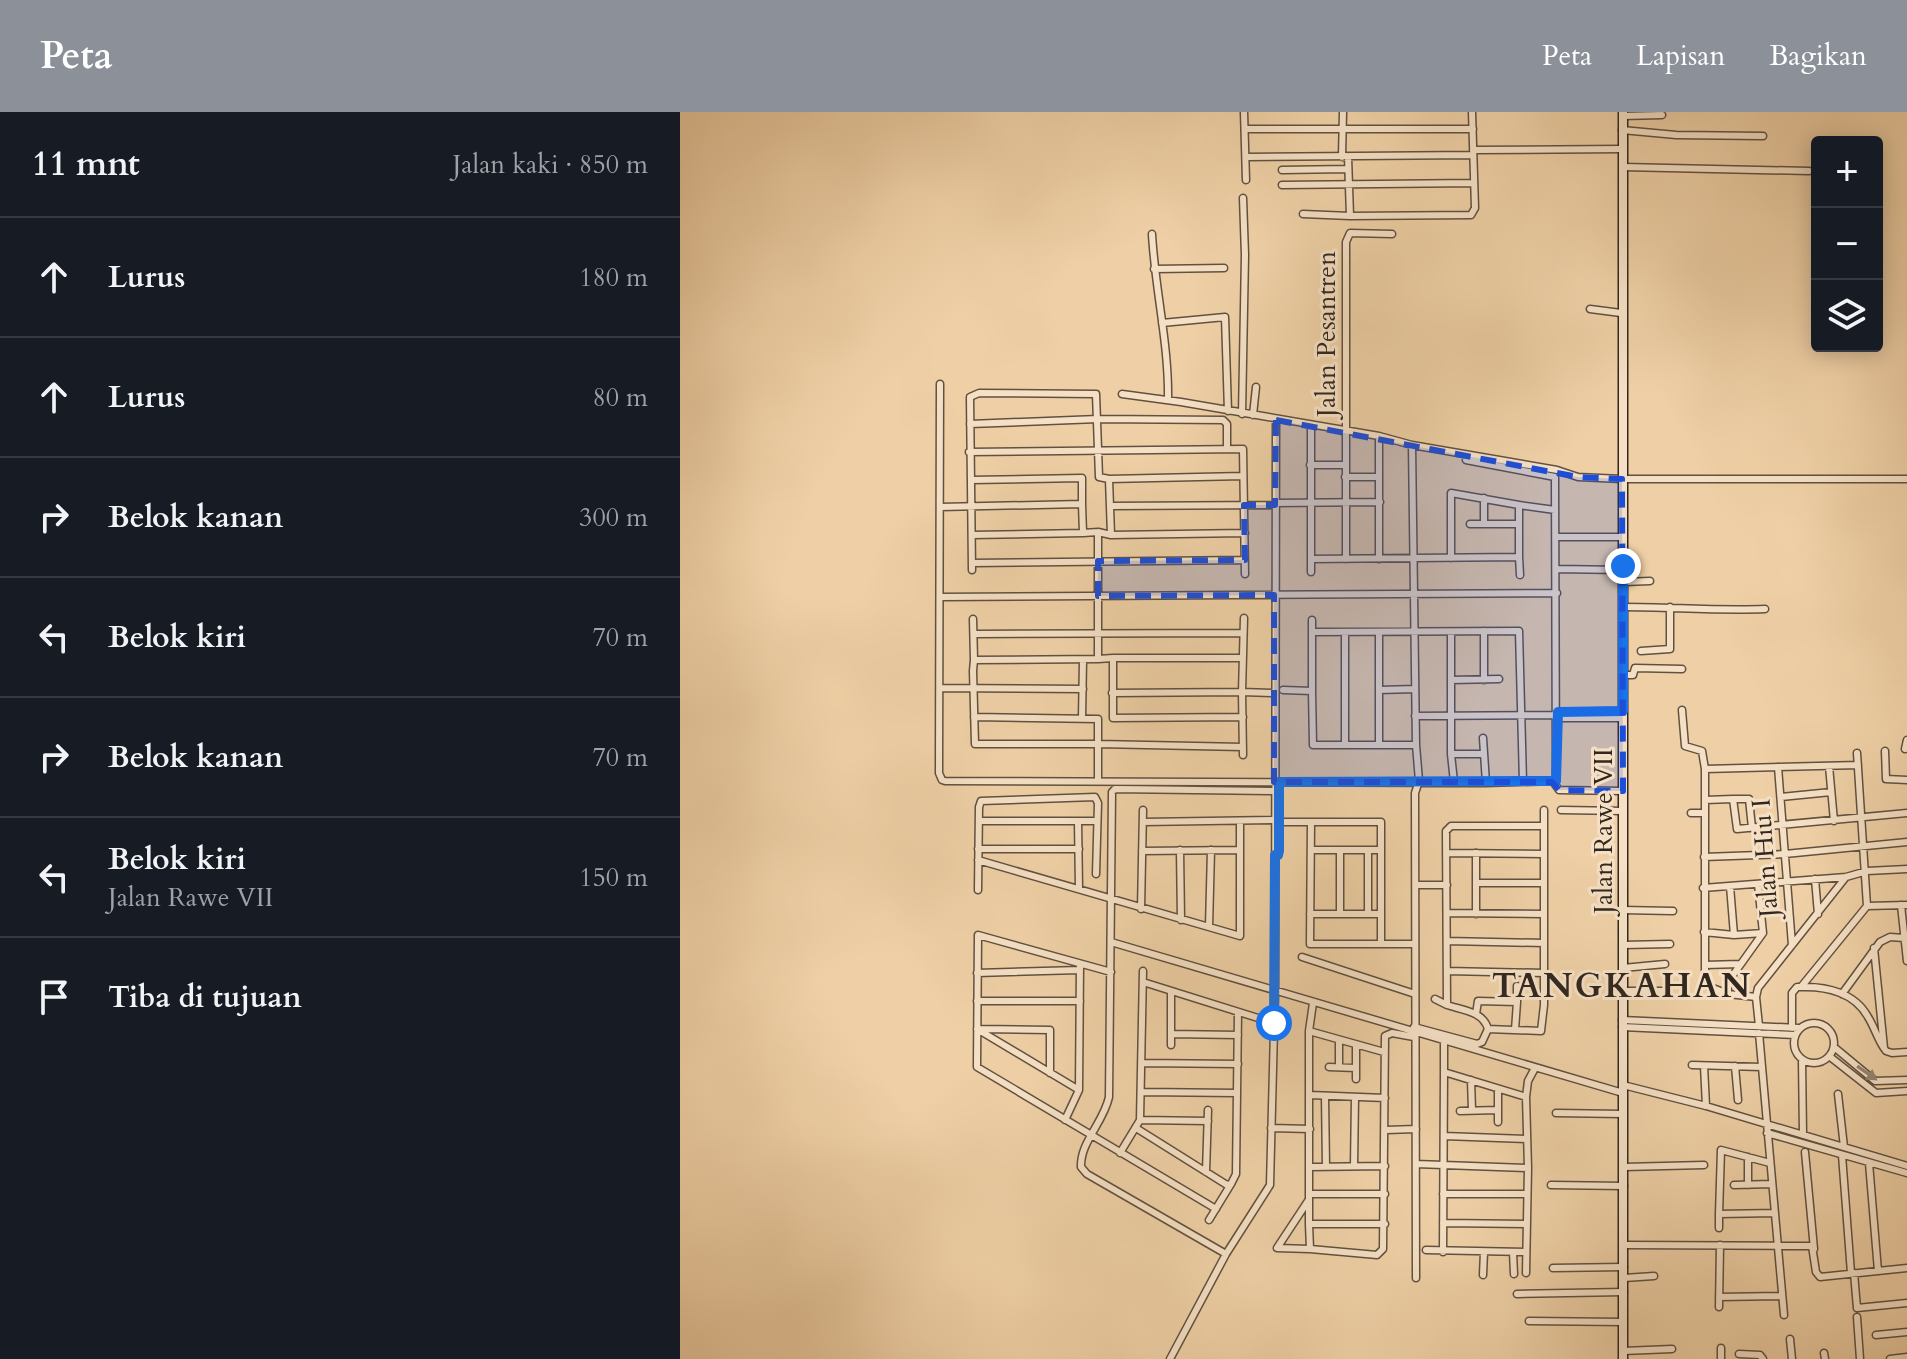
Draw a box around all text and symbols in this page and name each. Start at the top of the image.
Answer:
text: Peta [40,30,113,82]
text: Peta [1542,37,1592,75]
text: Lapisan [1636,37,1725,75]
text: Bagikan [1769,37,1867,75]
map controls [1811,136,1883,352]
button: + [1811,136,1883,208]
text: 11 mnt [32,141,140,187]
text: Jalan kaki · 850 m [452,147,648,182]
button: − [1811,208,1883,280]
street label: Jalan Pesantren [1309,251,1344,421]
icon: ahead [32,255,76,299]
text: Lurus [108,257,185,298]
text: 180 m [579,260,648,295]
button: layers [1811,280,1883,352]
icon: ahead [32,375,76,419]
text: Lurus [108,377,185,418]
text: 80 m [592,380,648,415]
icon: right [32,495,76,539]
text: Belok kanan [108,497,283,538]
text: 300 m [579,500,648,535]
route end [1605,548,1641,584]
icon: left [32,615,76,659]
text: Belok kiri [108,617,246,658]
text: 70 m [592,620,648,655]
icon: right [32,735,76,779]
text: Belok kanan [108,737,283,778]
text: 70 m [592,740,648,775]
street label: Jalan Rawe VII [1586,748,1621,918]
street label: Jalan Hiu I [1743,798,1787,922]
text: Belok kiri [108,839,246,880]
icon: left [32,855,76,899]
text: 150 m [579,860,648,895]
text: Jalan Rawe VII [108,880,273,915]
district label: TANGKAHAN [1492,963,1752,1009]
icon: arrive [32,975,76,1019]
text: Tiba di tujuan [108,977,302,1018]
route start [1256,1005,1292,1041]
one-way arrow [1857,1065,1878,1080]

